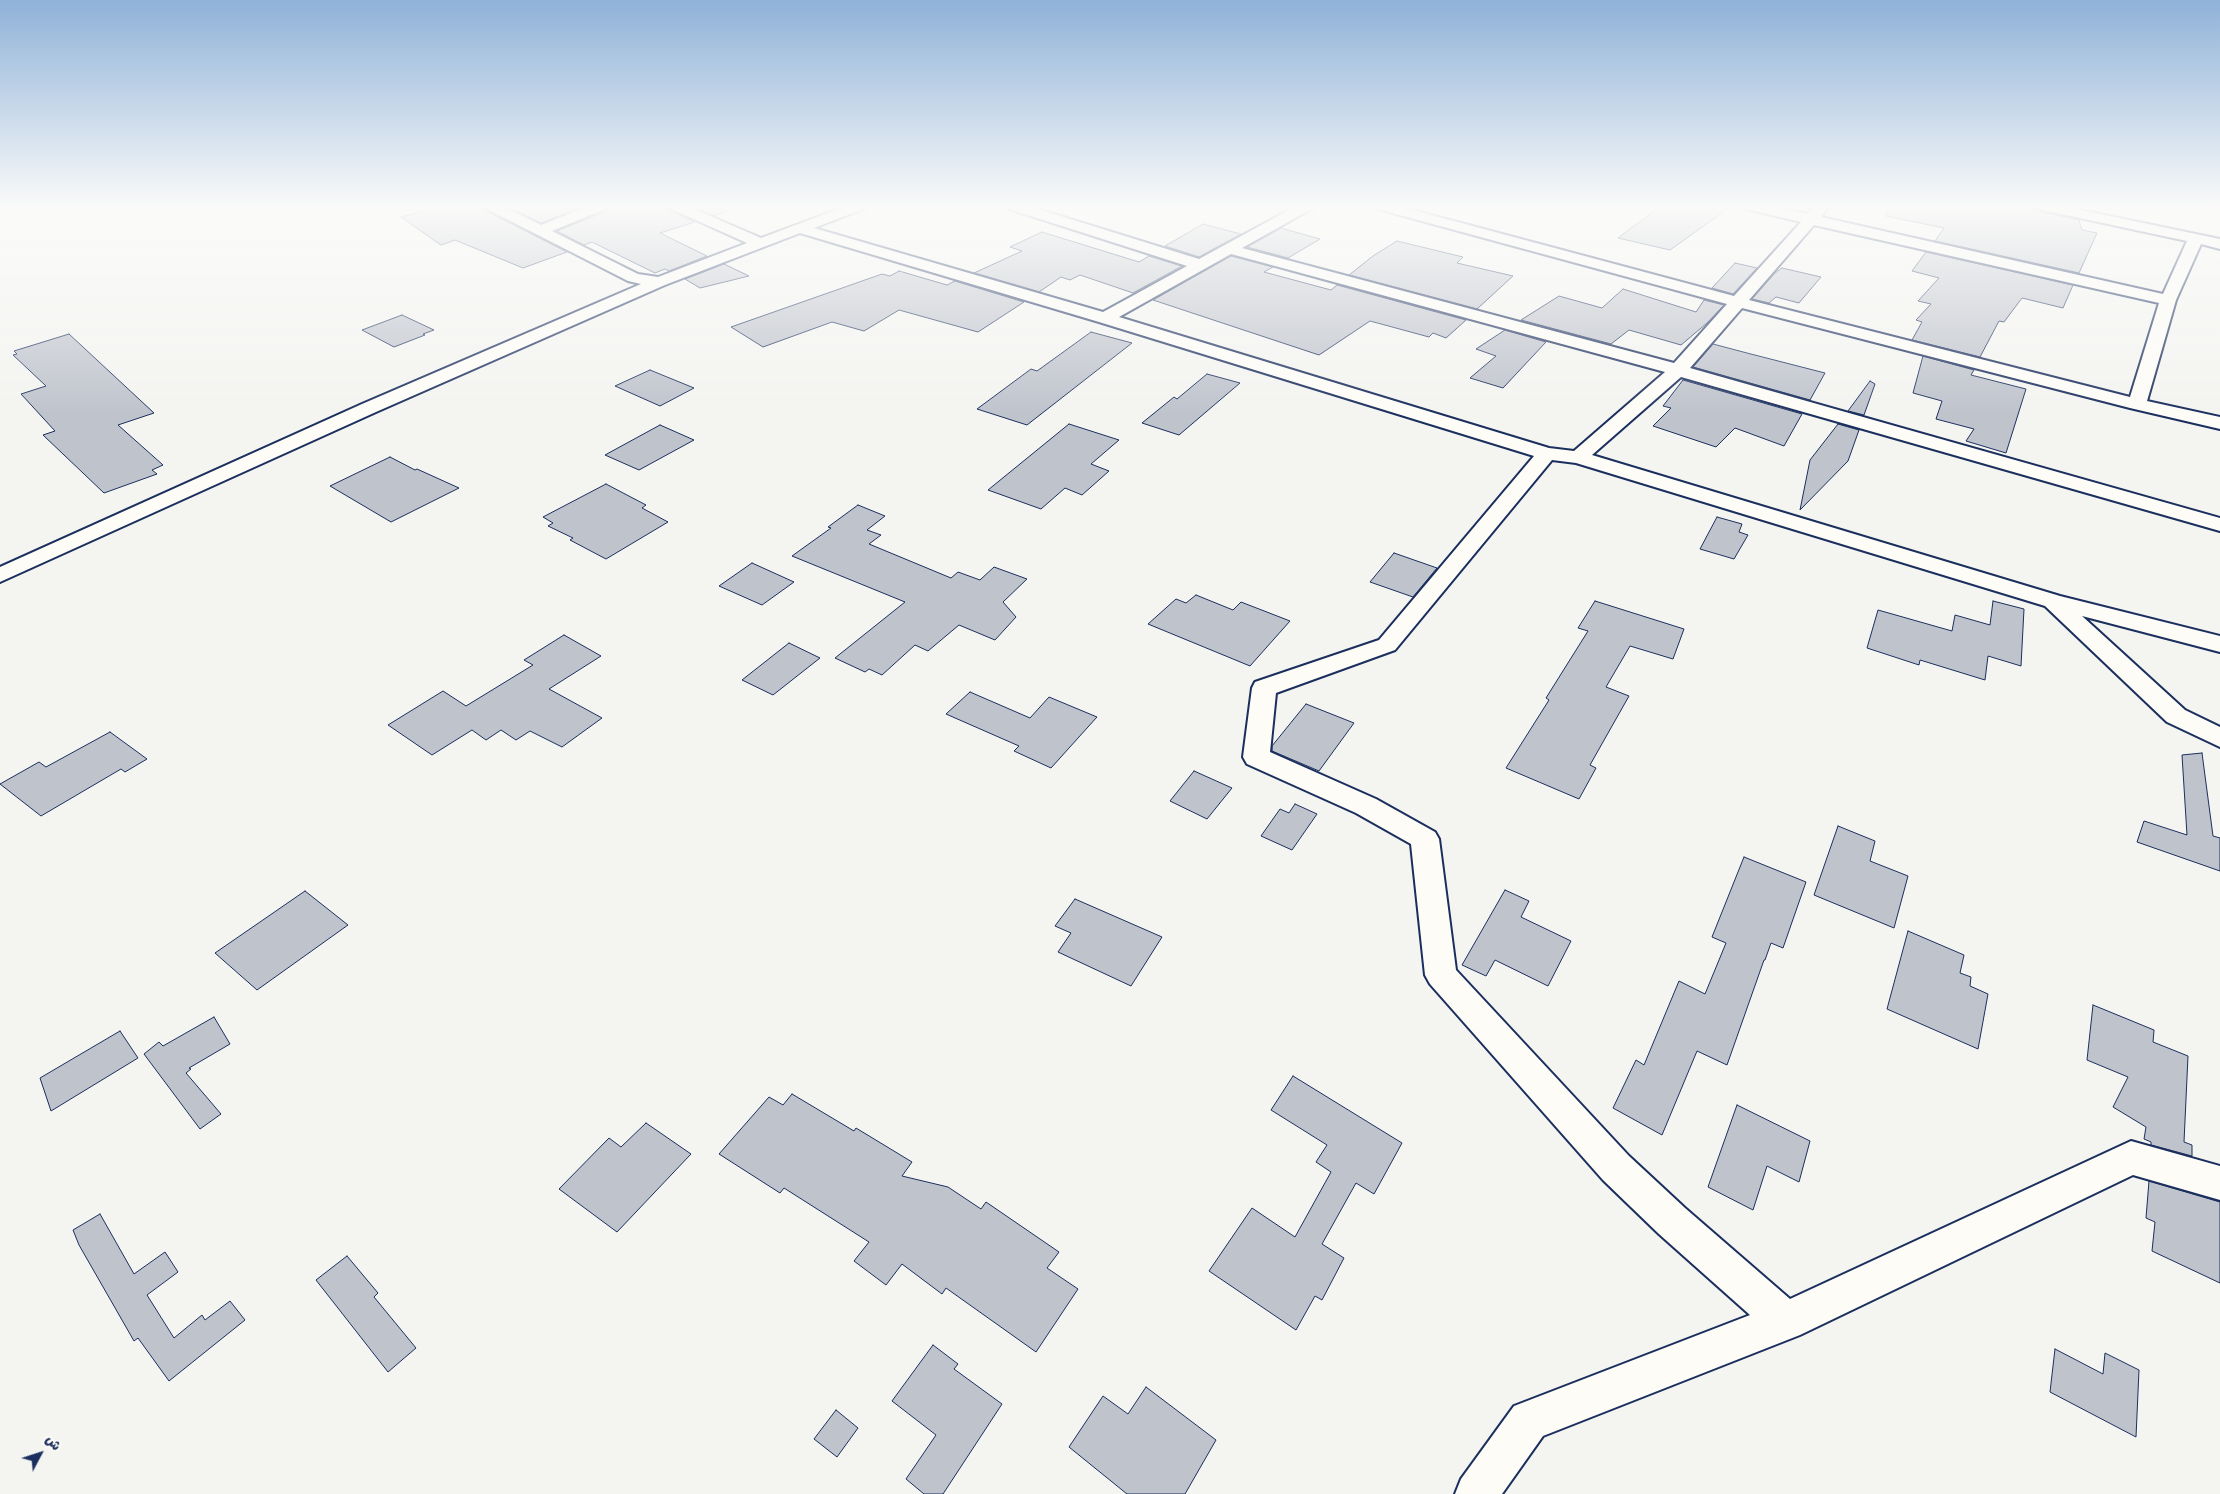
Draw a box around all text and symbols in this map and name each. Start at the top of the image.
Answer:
north arrow [15,1429,65,1479]
text: ش [40,1433,63,1455]

